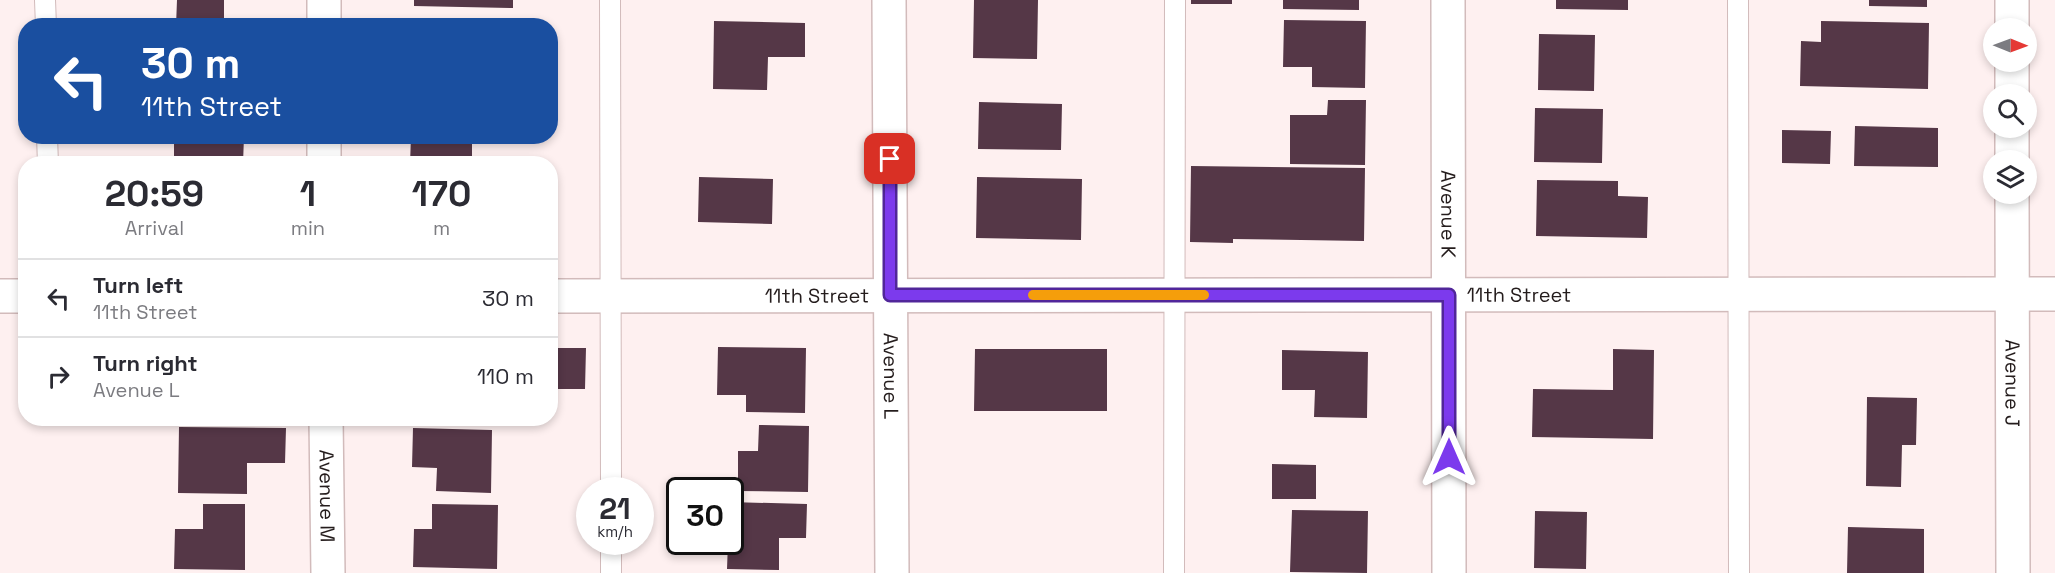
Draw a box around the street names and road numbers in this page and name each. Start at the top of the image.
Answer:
street label: Avenue K [1435,170,1461,258]
street label: 11th Street [1467,282,1571,308]
street label: 11th Street [765,283,869,309]
street label: Avenue L [878,333,904,420]
street label: Avenue J [1999,339,2026,427]
street label: Avenue M [313,449,341,543]

